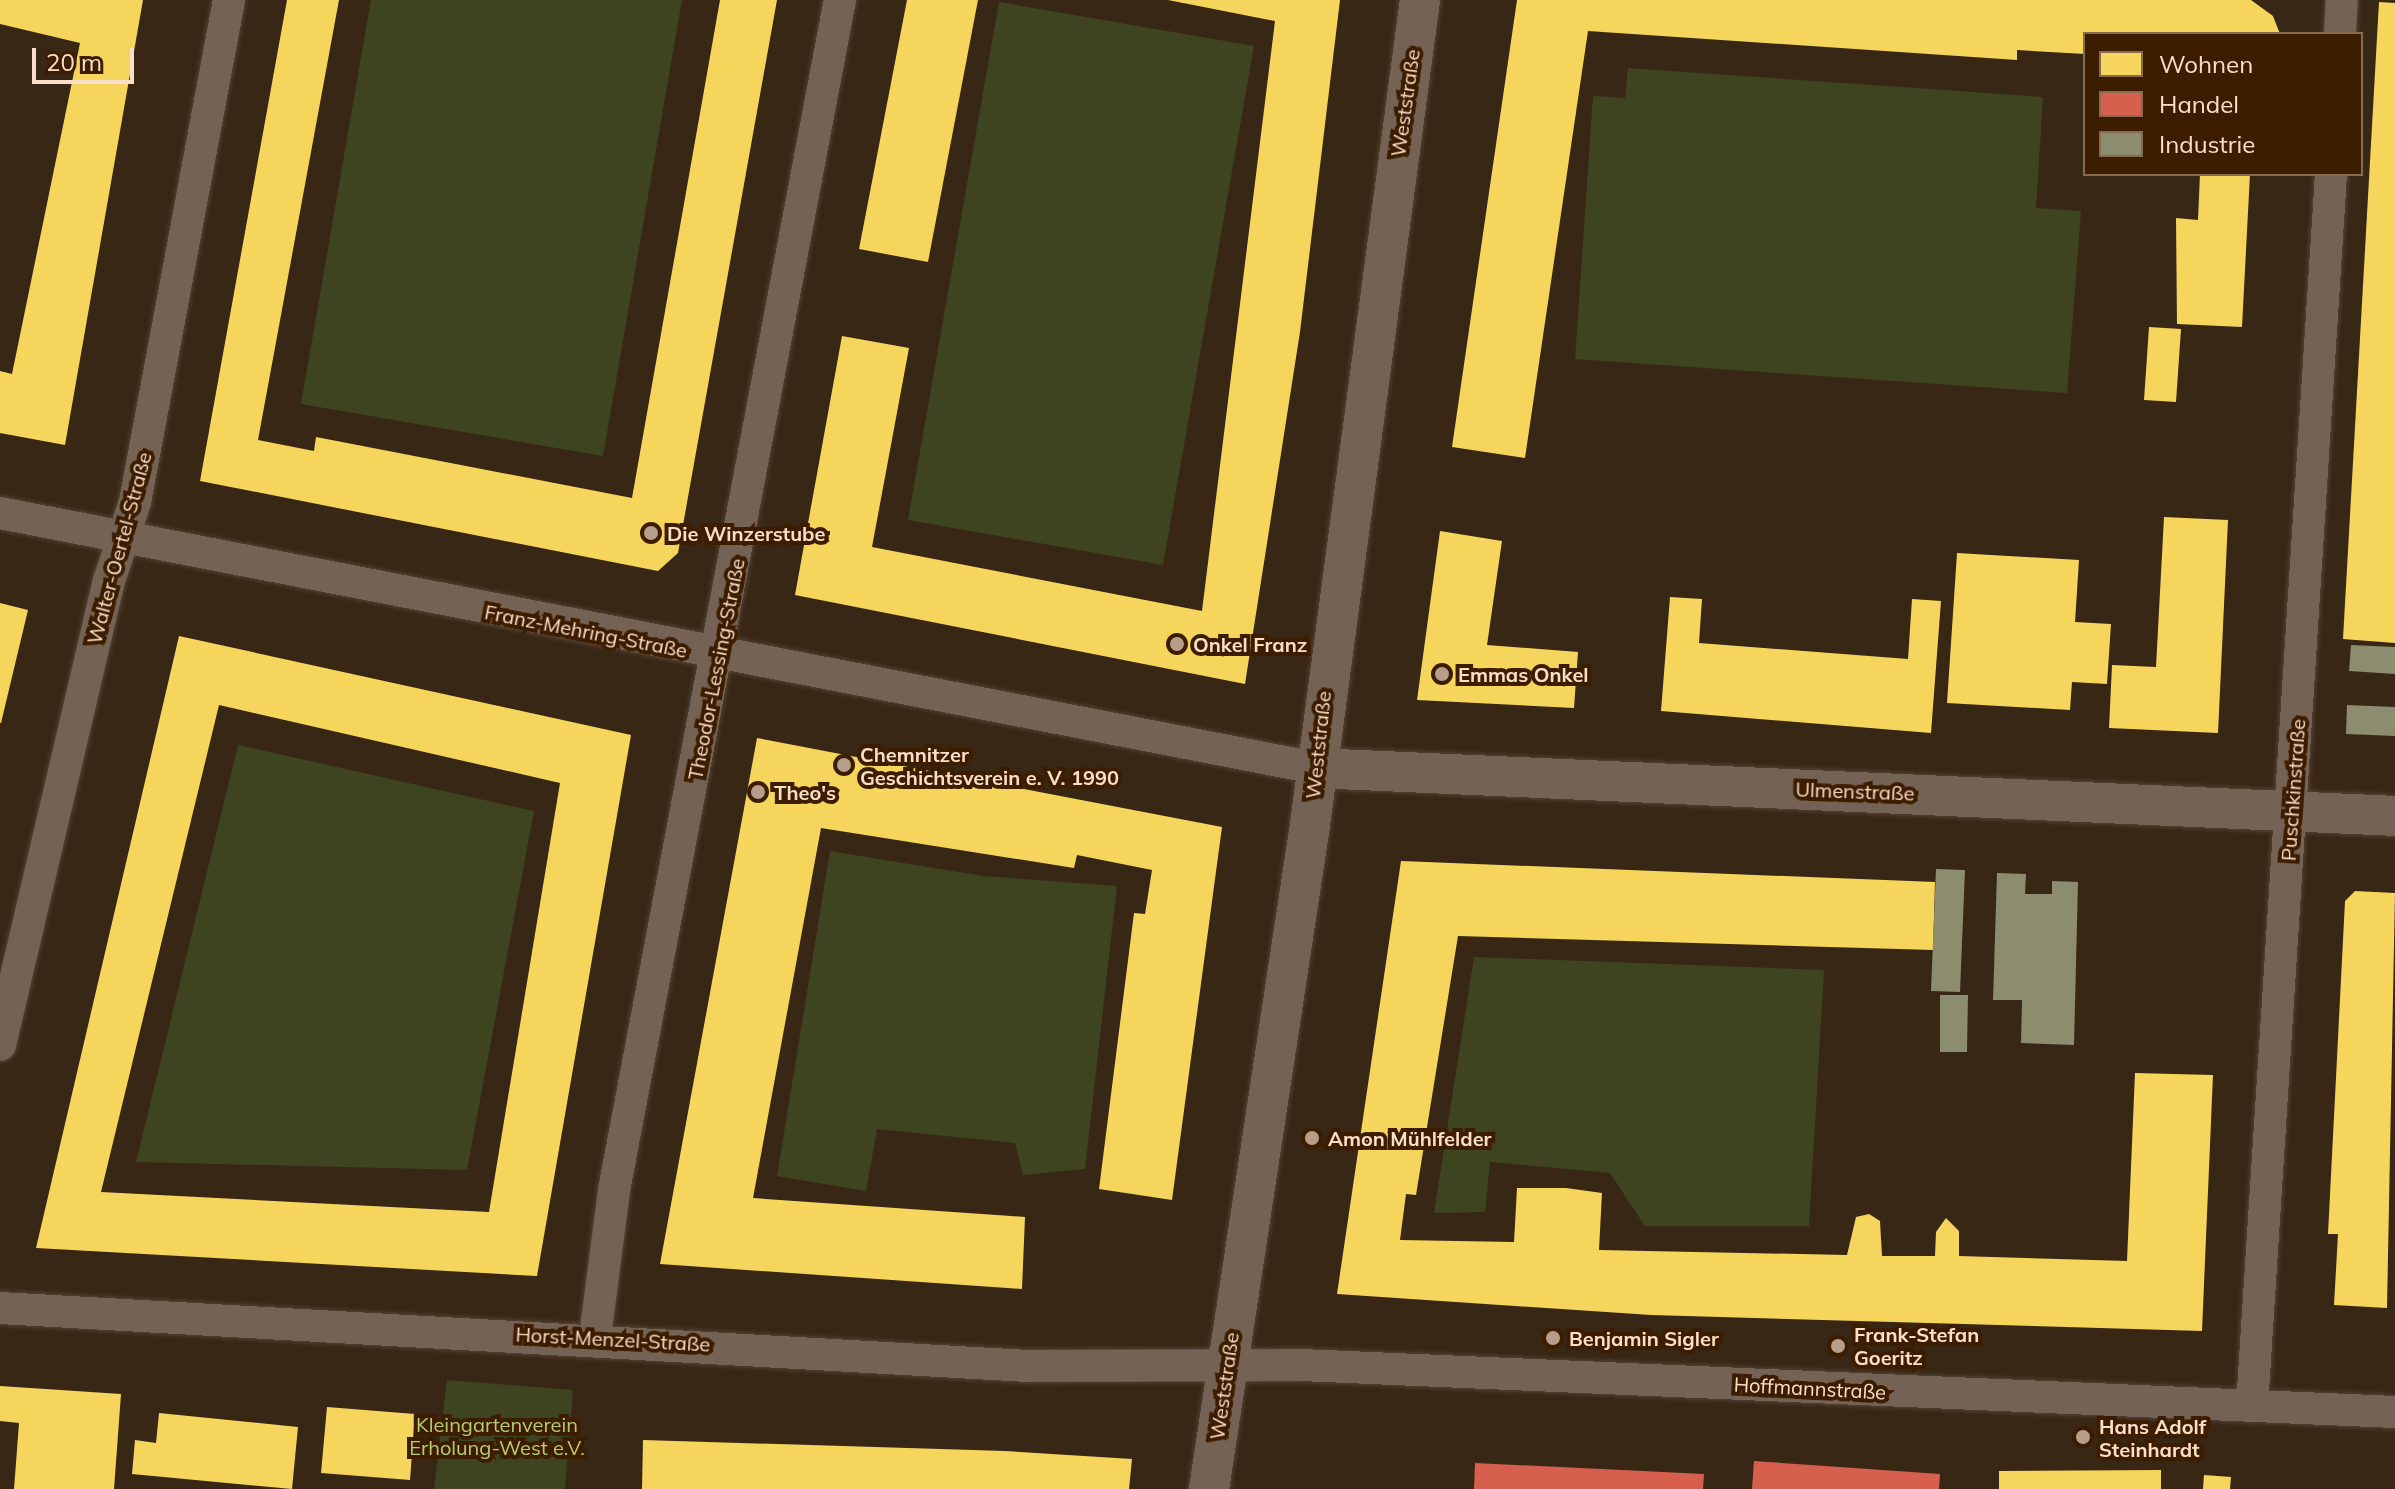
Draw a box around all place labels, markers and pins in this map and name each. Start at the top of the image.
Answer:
place label: Die Winzerstube [667,521,825,545]
marker: Die Winzerstube [642,524,660,542]
place label: Onkel Franz [1193,632,1307,656]
marker: Onkel Franz [1168,635,1186,653]
place label: Emmas Onkel [1458,662,1589,686]
marker: Emmas Onkel [1433,665,1451,683]
place label: Chemnitzer Geschichtsverein e. V. 1990 [860,742,1119,789]
marker: Chemnitzer Geschichtsverein e. V. 1990 [835,756,853,774]
place label: Theo's [774,780,836,804]
marker: Theo's [749,783,767,801]
place label: Amon Mühlfelder [1328,1126,1491,1150]
marker: Amon Mühlfelder [1303,1129,1321,1147]
place label: Frank-Stefan Goeritz [1854,1322,1979,1369]
place label: Benjamin Sigler [1569,1326,1719,1350]
marker: Benjamin Sigler [1544,1329,1562,1347]
marker: Frank-Stefan Goeritz [1829,1337,1847,1355]
place label: Hans Adolf Steinhardt [2099,1414,2206,1461]
marker: Hans Adolf Steinhardt [2074,1428,2092,1446]

